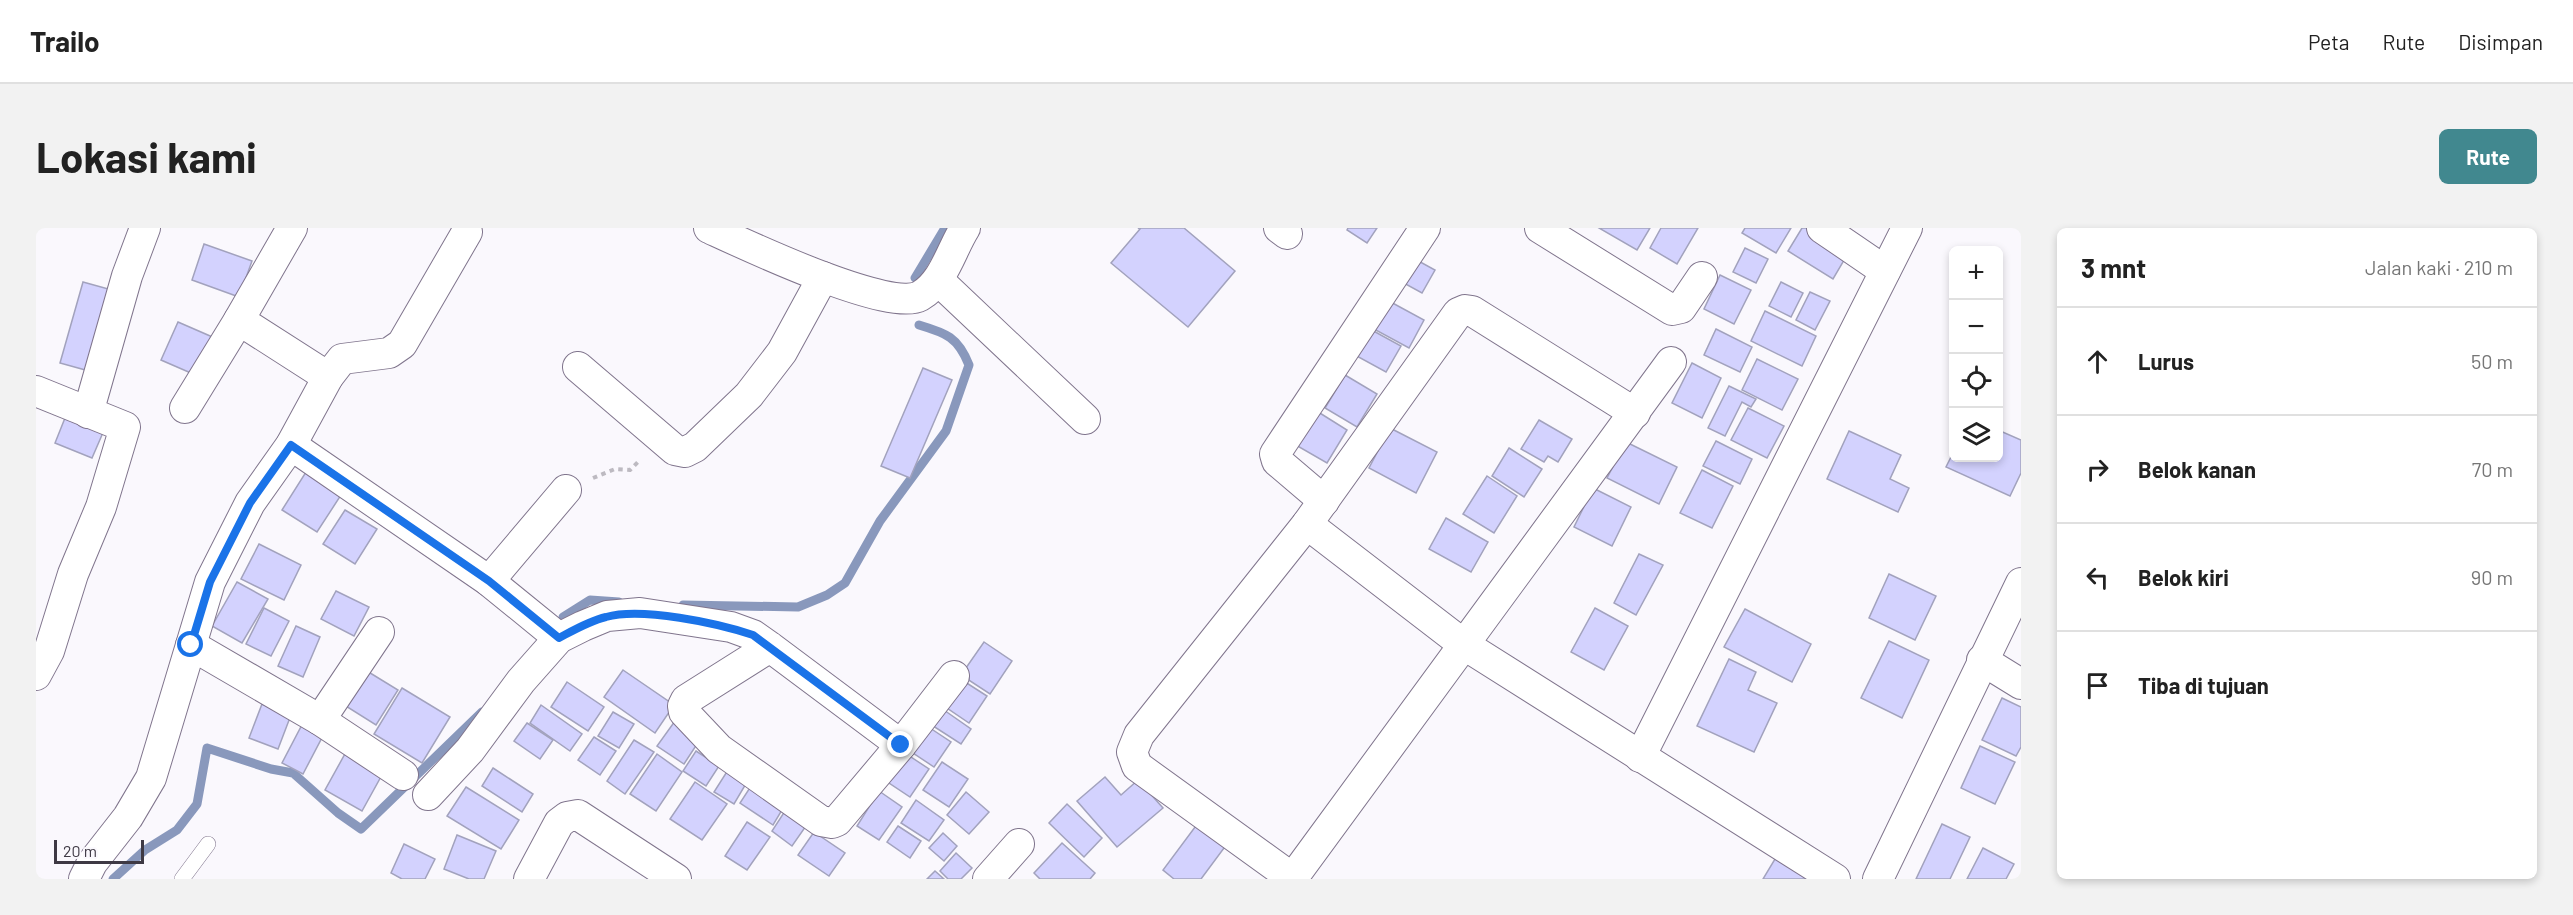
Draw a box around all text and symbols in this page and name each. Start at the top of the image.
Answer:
text: Trailo [30,24,100,58]
text: Peta [2308,29,2350,54]
text: Rute [2383,29,2425,54]
text: Disimpan [2458,29,2543,54]
button: Rute [2439,129,2537,184]
text: Lokasi kami [36,131,257,181]
map controls [1949,246,2003,462]
button: + [1949,246,2003,300]
text: 3 mnt [2081,252,2146,283]
text: Jalan kaki · 210 m [2365,255,2513,279]
button: − [1949,300,2003,354]
icon: ahead [2081,345,2114,378]
text: Lurus [2138,348,2194,374]
text: 50 m [2471,349,2513,373]
button: locate [1949,354,2003,408]
button: layers [1949,408,2003,462]
icon: right [2081,453,2114,486]
text: Belok kanan [2138,456,2256,482]
text: 70 m [2472,457,2513,481]
icon: left [2081,561,2114,594]
text: Belok kiri [2138,564,2229,590]
text: 90 m [2471,565,2513,589]
route start [177,631,203,657]
icon: arrive [2081,669,2114,702]
text: Tiba di tujuan [2138,672,2269,698]
route end [887,731,913,757]
scale bar [54,837,144,864]
text: 20 m [63,841,97,860]

